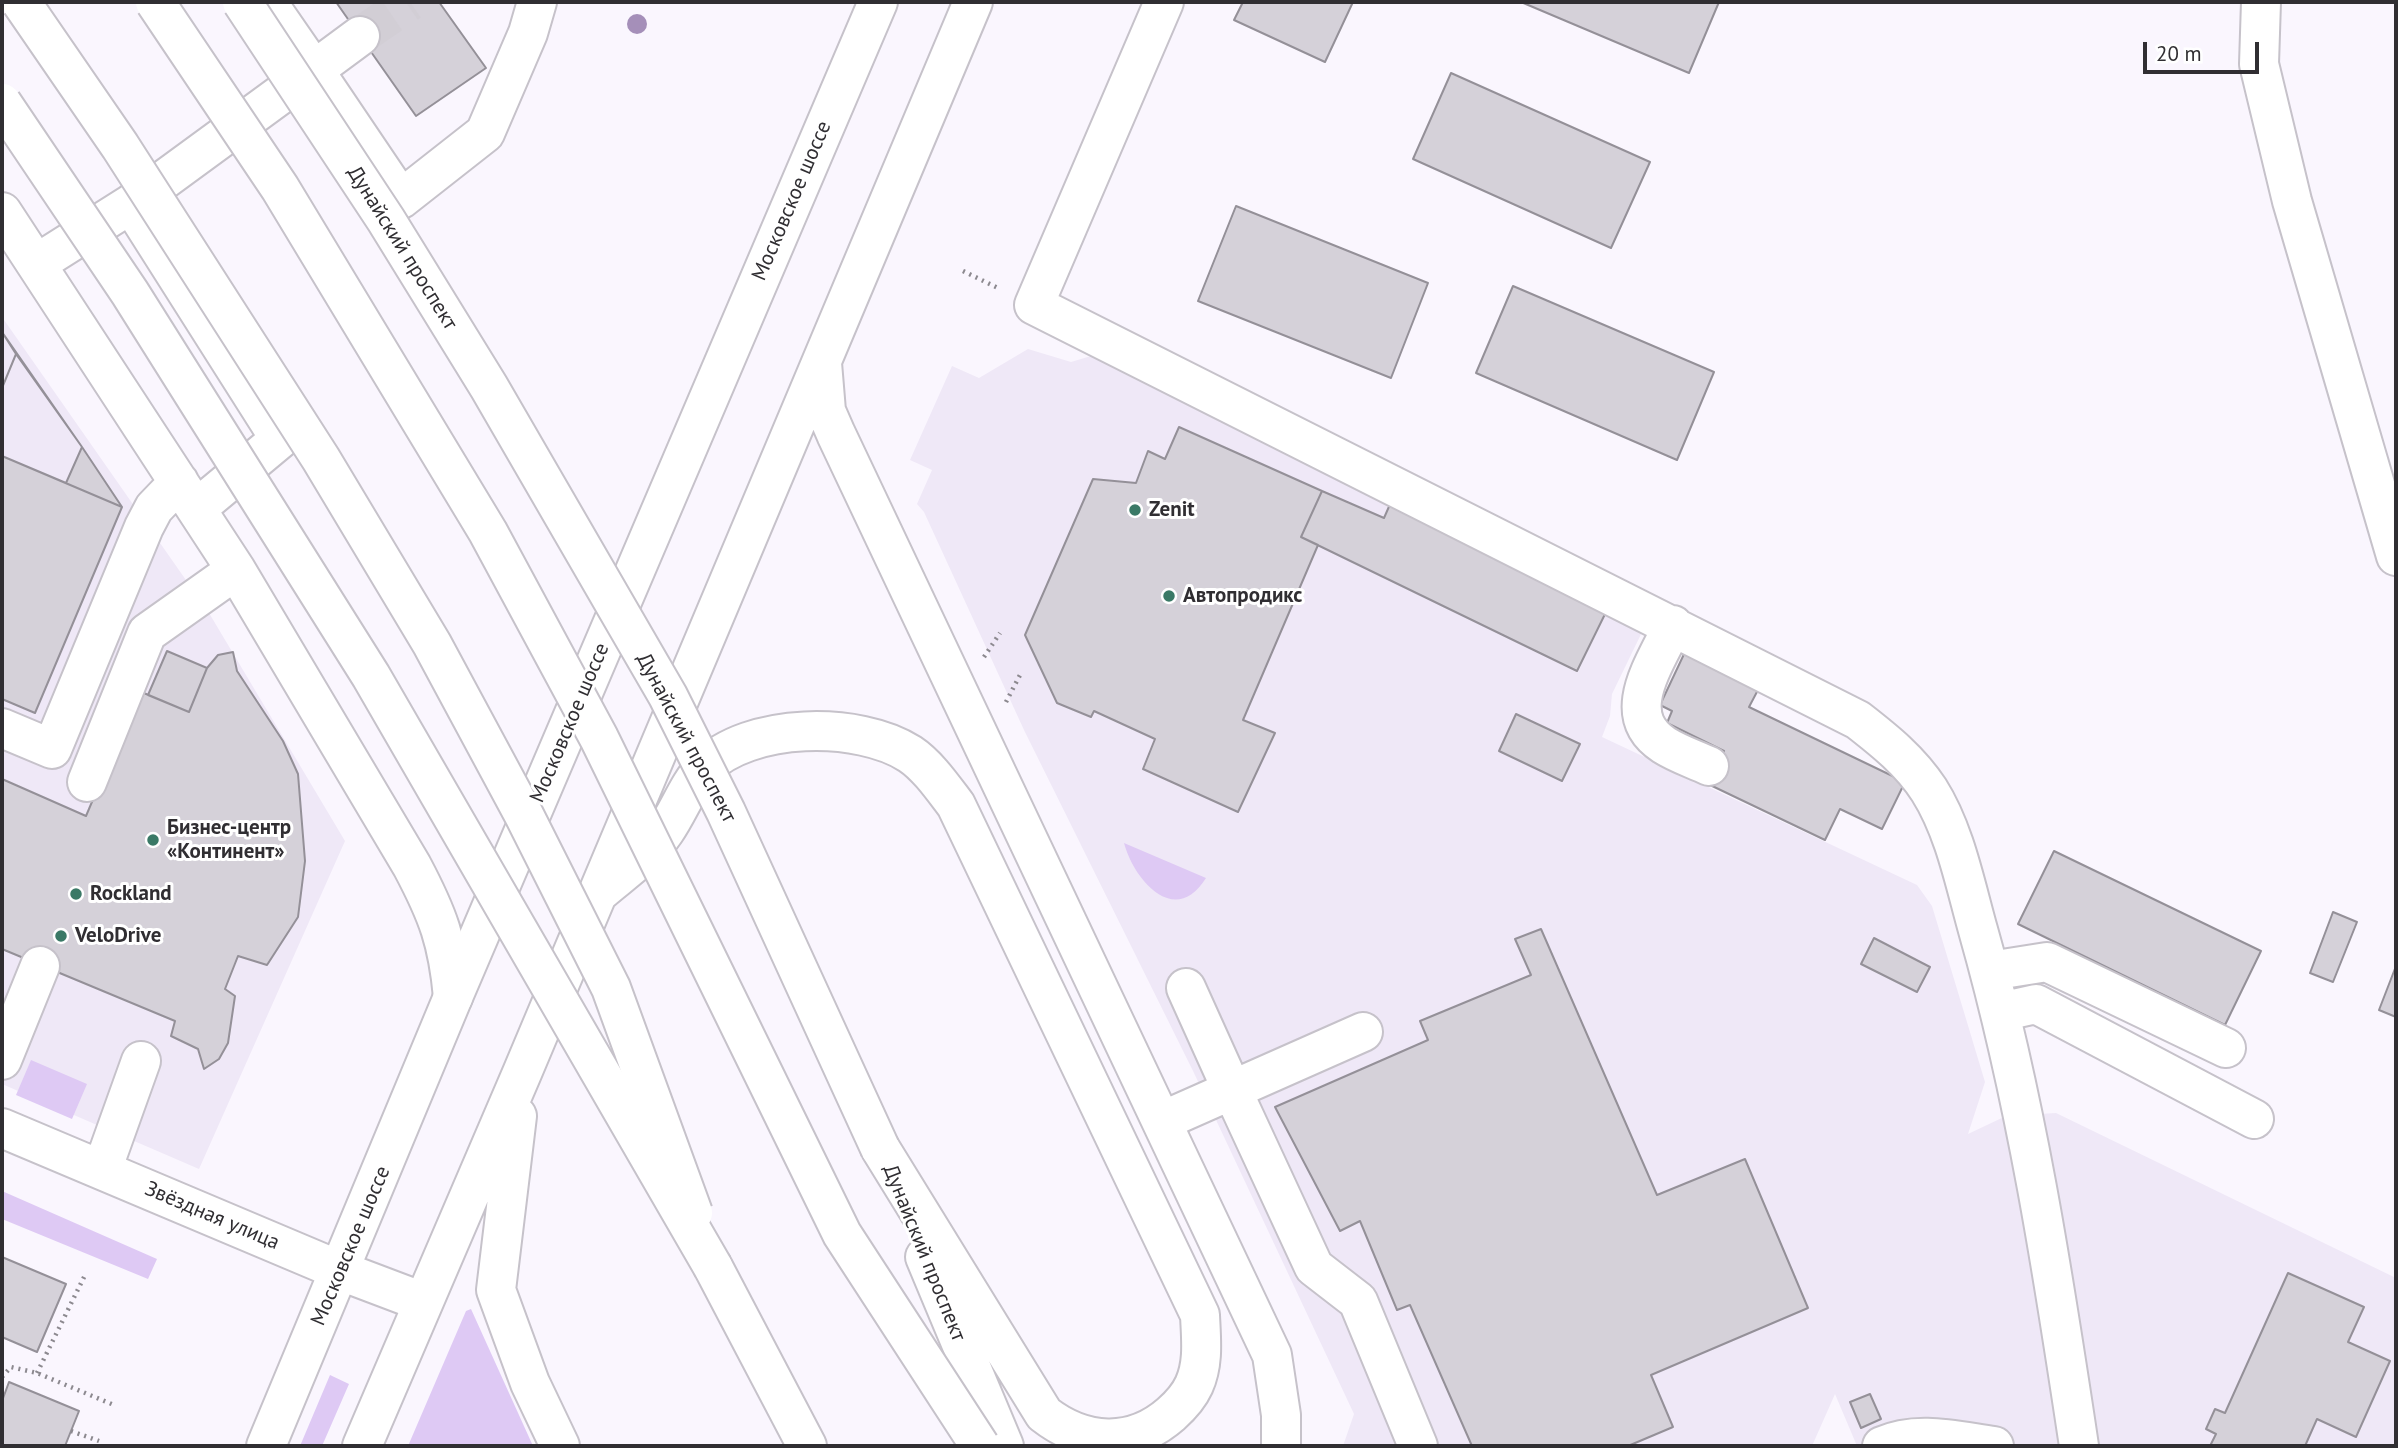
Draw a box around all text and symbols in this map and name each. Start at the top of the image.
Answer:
scale bar [2146,28,2262,72]
text: 20 m [2156,40,2202,67]
street label: Московское шоссе [747,117,837,285]
street label: Дунайский проспект [341,162,463,334]
place label: Zenit [1149,497,1195,523]
marker: Zenit [1127,502,1143,518]
place label: Автопродикс [1183,583,1302,609]
marker: Автопродикс [1161,588,1177,604]
street label: Московское шоссе [525,639,615,807]
street label: Дунайский проспект [631,649,741,827]
place label: Бизнес-центр «Континент» [167,815,291,865]
marker: Бизнес-центр «Континент» [145,832,161,848]
place label: Rockland [90,881,172,907]
marker: Rockland [68,886,84,902]
place label: VeloDrive [75,923,161,949]
marker: VeloDrive [53,928,69,944]
street label: Дунайский проспект [877,1161,971,1345]
street label: Московское шоссе [306,1162,396,1330]
street label: Звёздная улица [141,1176,283,1256]

